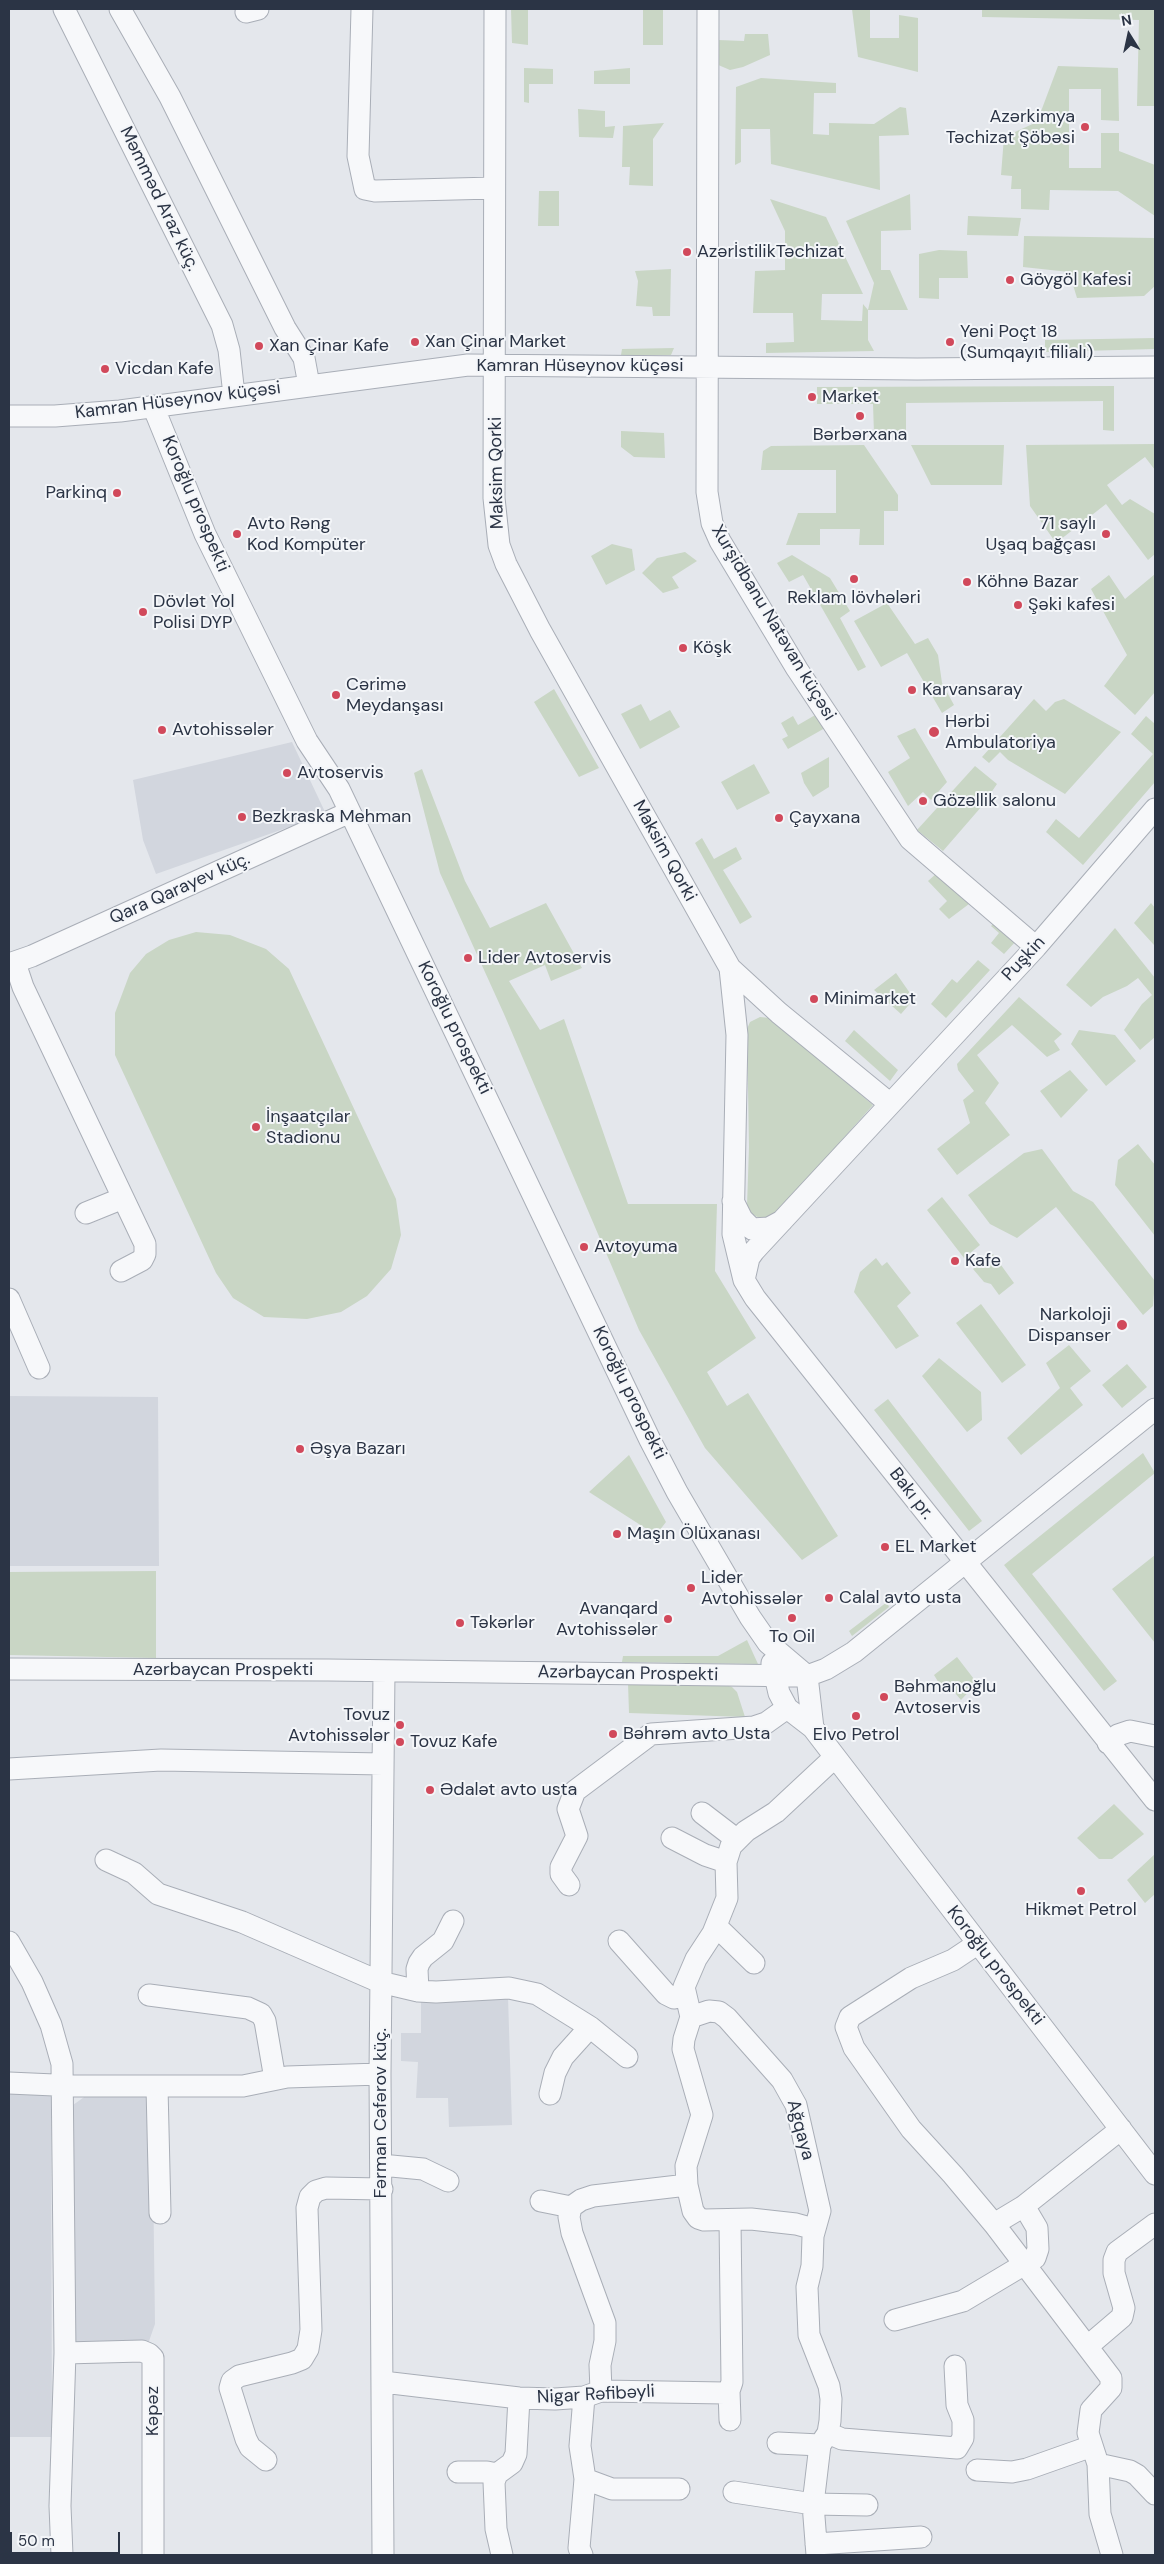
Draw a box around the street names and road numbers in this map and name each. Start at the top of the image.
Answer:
street label: Məmməd Araz küç. [115,123,203,275]
street label: Kamran Hüseynov küçəsi [476,355,684,377]
street label: Kamran Hüseynov küçəsi [74,378,282,424]
street label: Maksim Qorki [485,417,509,529]
street label: Koroğlu prospekti [157,433,233,575]
street label: Xurşidbanu Natəvan küçəsi [706,521,840,725]
street label: Maksim Qorki [627,797,701,905]
street label: Qara Qarayev küç. [106,848,254,930]
street label: Puşkin [998,932,1050,986]
street label: Koroğlu prospekti [412,958,496,1098]
street label: Koroğlu prospekti [587,1323,671,1463]
street label: Bakı pr. [884,1464,938,1524]
street label: Azərbaycan Prospekti [133,1659,313,1681]
street label: Azərbaycan Prospekti [538,1662,718,1686]
street label: Koroğlu prospekti [942,1902,1048,2030]
street label: Fərman Cəfərov küç. [370,2028,392,2198]
street label: Ağqaya [782,2097,818,2163]
street label: Nigar Rəfibəyli [537,2381,655,2409]
street label: Kəpəz [142,2386,164,2436]

